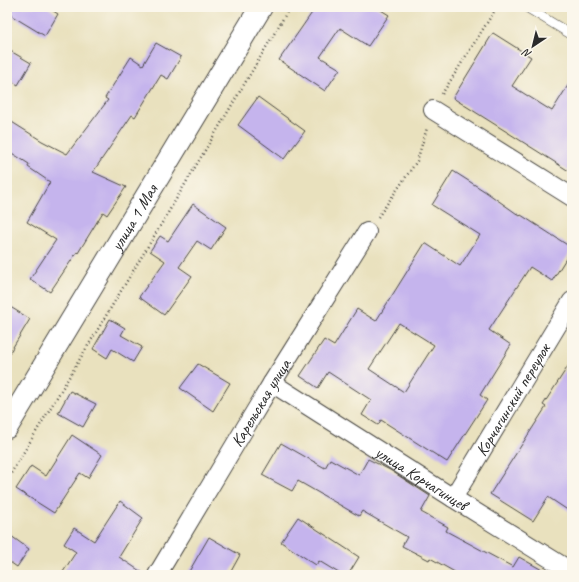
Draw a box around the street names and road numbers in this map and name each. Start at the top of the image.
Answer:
street label: улица 1 Мая [105,179,163,255]
street label: Корчагинский переулок [470,338,555,460]
street label: Карельская улица [226,354,296,450]
street label: улица Корчагинцев [371,440,474,516]

